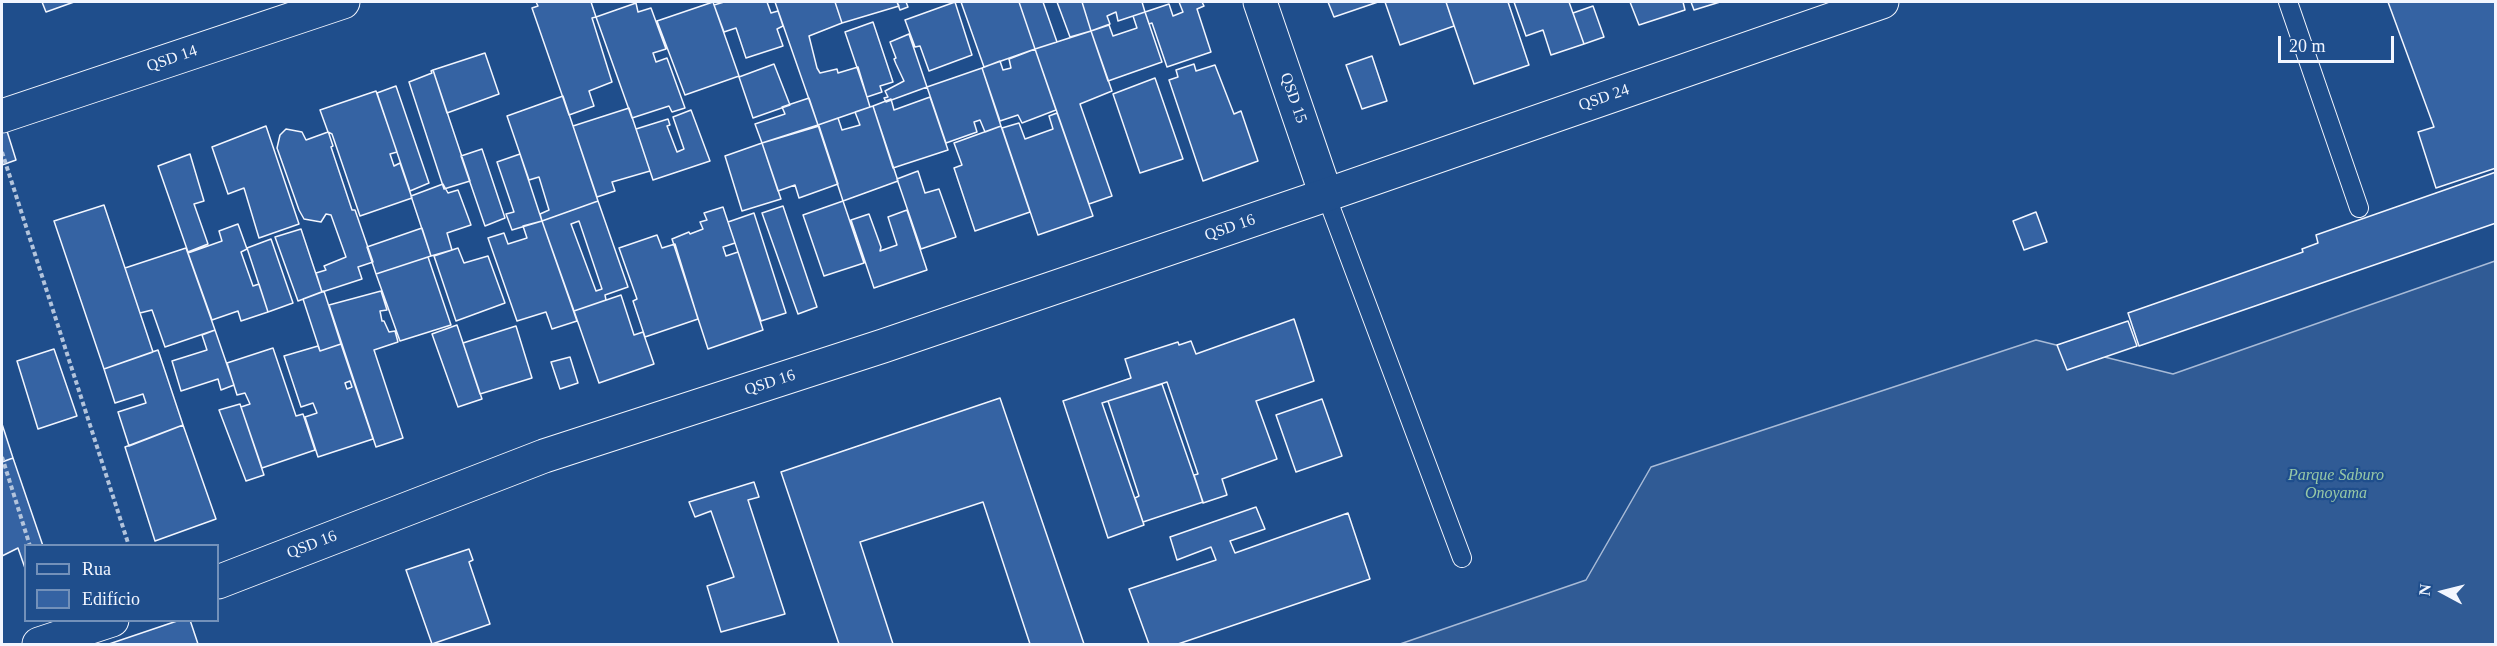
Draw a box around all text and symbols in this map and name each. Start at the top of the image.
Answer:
scale bar [2281,24,2396,62]
text: 20 m [2289,36,2326,56]
street label: QSD 14 [144,41,200,77]
street label: QSD 15 [1275,70,1311,126]
street label: QSD 24 [1576,80,1632,116]
street label: QSD 16 [1202,210,1258,246]
street label: QSD 16 [742,366,798,400]
park label: Parque Saburo Onoyama [2288,466,2384,504]
street label: QSD 16 [284,527,340,563]
legend [24,544,219,622]
text: Rua [82,559,111,579]
north arrow [2413,562,2473,622]
text: N [2415,583,2434,597]
text: Edifício [82,589,140,609]

